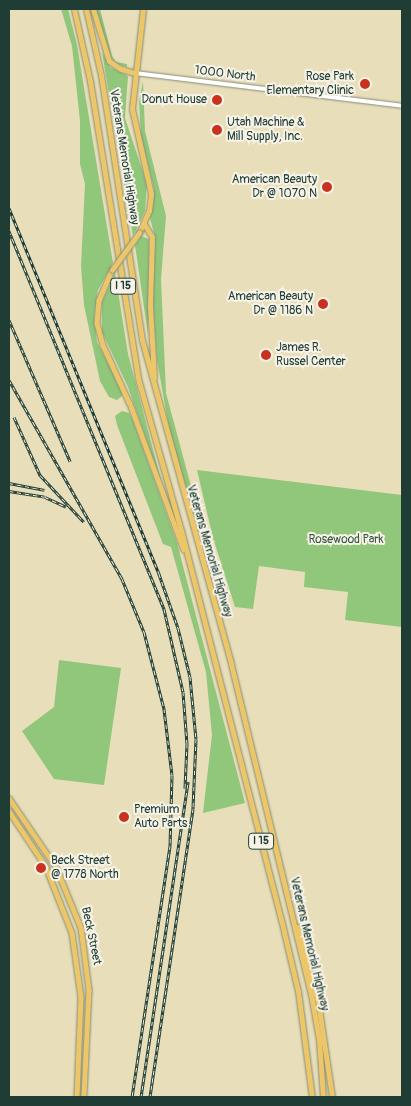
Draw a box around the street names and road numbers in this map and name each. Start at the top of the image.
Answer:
street label: 1000 North [194,63,256,85]
street label: Veterans Memorial Highway [106,88,142,226]
road number: I 15 [109,278,137,294]
street label: Veterans Memorial Highway [183,483,235,619]
road number: I 15 [247,832,275,849]
street label: Veterans Memorial Highway [287,876,331,1012]
street label: Beck Street [78,906,104,966]

